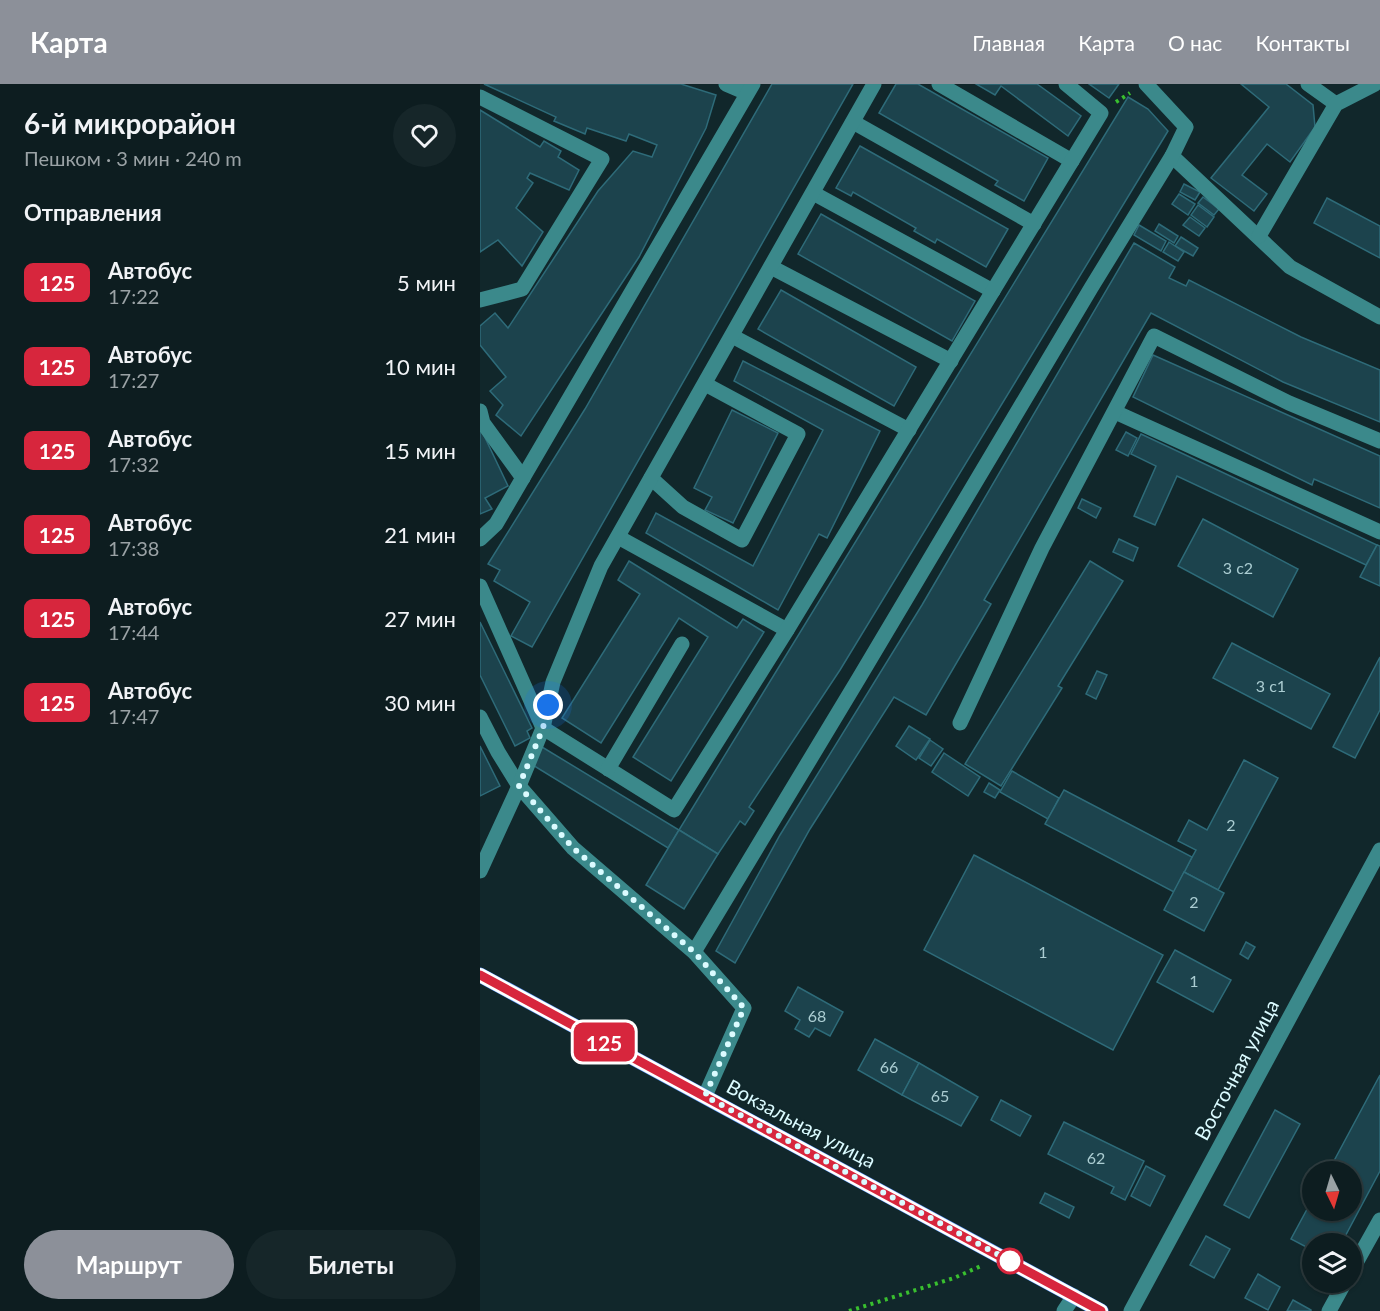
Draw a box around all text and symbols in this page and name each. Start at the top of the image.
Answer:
text: Карта [30,25,108,59]
text: Главная [972,30,1045,55]
text: Карта [1078,30,1135,55]
text: О нас [1168,30,1222,55]
text: Контакты [1255,30,1350,55]
button: heart [393,104,456,167]
text: 6-й микрорайон [24,106,236,140]
text: Пешком · 3 мин · 240 m [24,146,242,170]
text: Отправления [24,199,162,226]
text: Автобус [108,257,192,284]
text: 5 мин [397,269,456,296]
text: 125 [39,270,75,295]
text: 17:22 [108,284,159,308]
text: Автобус [108,341,192,368]
text: 10 мин [384,353,456,380]
text: 125 [39,354,75,379]
text: 17:27 [108,368,159,392]
text: Автобус [108,425,192,452]
text: 15 мин [384,437,456,464]
text: 125 [39,438,75,463]
text: 17:32 [108,452,159,476]
text: Автобус [108,509,192,536]
text: 21 мин [384,521,456,548]
text: 125 [39,522,75,547]
text: 17:38 [108,536,159,560]
house number: 3 с2 [1223,558,1253,577]
text: Автобус [108,593,192,620]
text: 27 мин [384,605,456,632]
text: 125 [39,606,75,631]
text: 17:44 [108,620,159,644]
house number: 3 с1 [1256,676,1286,695]
text: Автобус [108,677,192,704]
text: 30 мин [384,689,456,716]
text: 125 [39,690,75,715]
your location [533,690,563,720]
text: 17:47 [108,704,159,728]
house number: 2 [1226,815,1236,834]
house number: 2 [1189,892,1199,911]
house number: 1 [1038,942,1048,961]
house number: 1 [1189,971,1199,990]
street label: Восточная улица [1189,995,1283,1144]
house number: 68 [808,1006,826,1025]
line badge: 125 [570,1022,638,1062]
text: 125 [586,1030,622,1055]
house number: 66 [880,1057,898,1076]
street label: Вокзальная улица [723,1074,880,1173]
house number: 65 [931,1086,949,1105]
house number: 62 [1087,1148,1105,1167]
north arrow [1302,1161,1362,1221]
map controls [1302,1161,1362,1293]
button: Маршрут [24,1230,234,1299]
button: Билеты [246,1230,456,1299]
button: layers [1302,1233,1362,1293]
unlabelled marker [997,1248,1023,1274]

